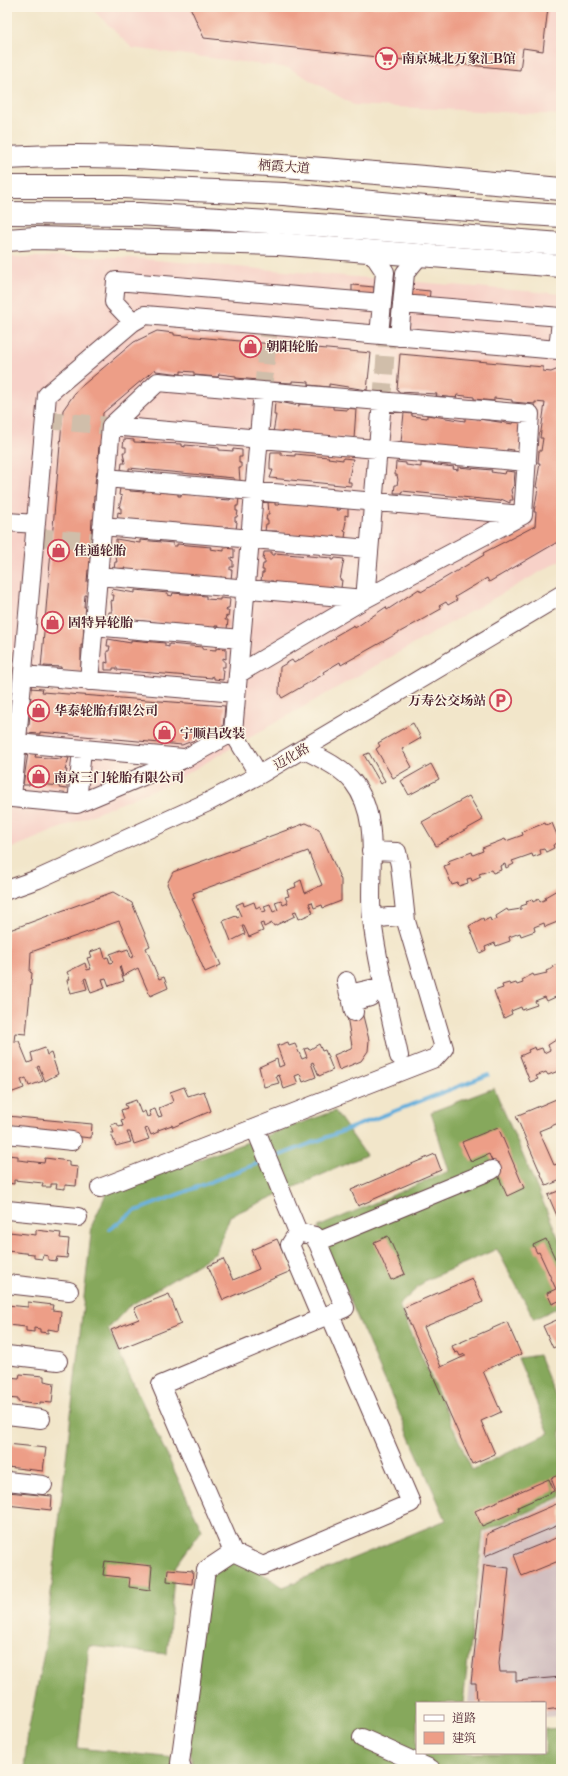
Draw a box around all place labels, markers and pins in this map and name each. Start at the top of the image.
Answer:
supermarket icon: 南京城北万象汇B馆 [373,45,399,71]
place label: 南京城北万象汇B馆 [402,51,516,67]
shop icon: 朝阳轮胎 [238,333,264,359]
place label: 朝阳轮胎 [266,339,318,355]
shop icon: 佳通轮胎 [45,537,71,563]
place label: 佳通轮胎 [74,543,126,559]
shop icon: 固特异轮胎 [39,609,65,635]
place label: 固特异轮胎 [68,615,133,631]
parking icon: 万寿公交场站 [488,687,514,713]
place label: 万寿公交场站 [408,693,486,709]
shop icon: 华泰轮胎有限公司 [25,697,51,723]
place label: 华泰轮胎有限公司 [54,703,158,719]
shop icon: 宁顺昌改装 [152,720,178,746]
place label: 宁顺昌改装 [180,726,245,742]
shop icon: 南京三门轮胎有限公司 [25,764,51,790]
place label: 南京三门轮胎有限公司 [54,770,184,786]

